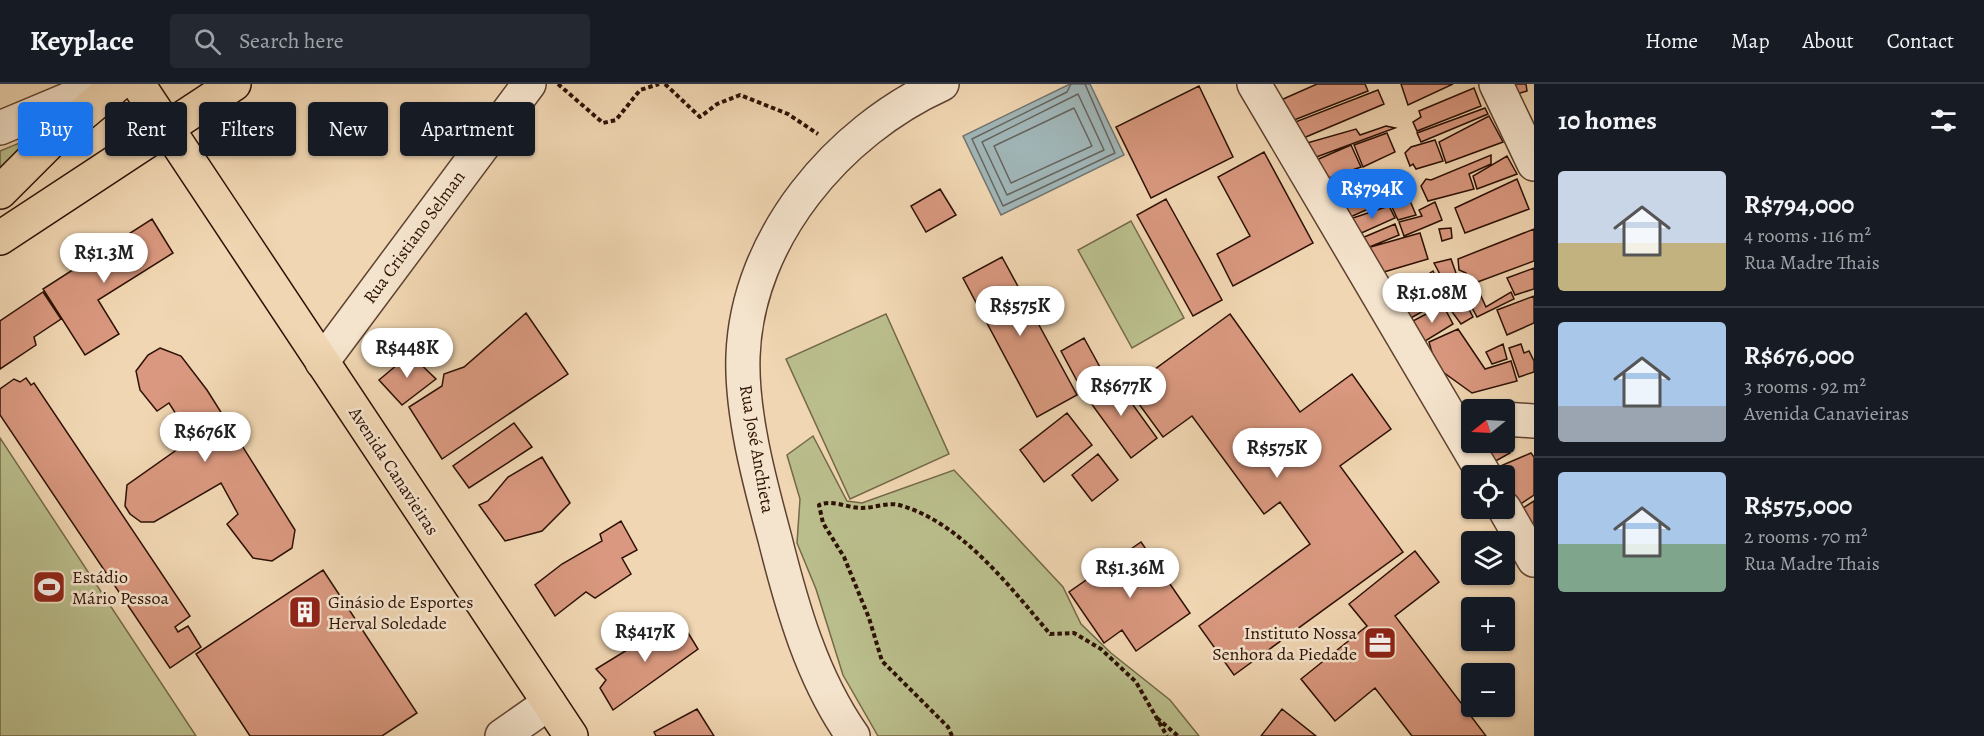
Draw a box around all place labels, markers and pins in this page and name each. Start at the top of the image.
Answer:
pin: R$794K [1323,169,1421,220]
pin: R$1.3M [55,233,153,284]
pin: R$1.08M [1377,273,1487,324]
pin: R$575K [971,286,1069,337]
pin: R$448K [358,328,456,379]
pin: R$677K [1072,366,1170,417]
pin: R$676K [156,412,254,463]
pin: R$575K [1228,428,1326,479]
pin: R$1.36M [1075,548,1185,599]
place label: Estádio Mário Pessoa [72,565,170,610]
sports icon: Estádio Mário Pessoa [31,569,67,605]
place label: Ginásio de Esportes Herval Soledade [328,590,474,635]
building icon: Ginásio de Esportes Herval Soledade [287,594,323,630]
pin: R$417K [596,612,694,663]
place label: Instituto Nossa Senhora da Piedade [1212,621,1358,666]
office icon: Instituto Nossa Senhora da Piedade [1362,625,1398,661]

